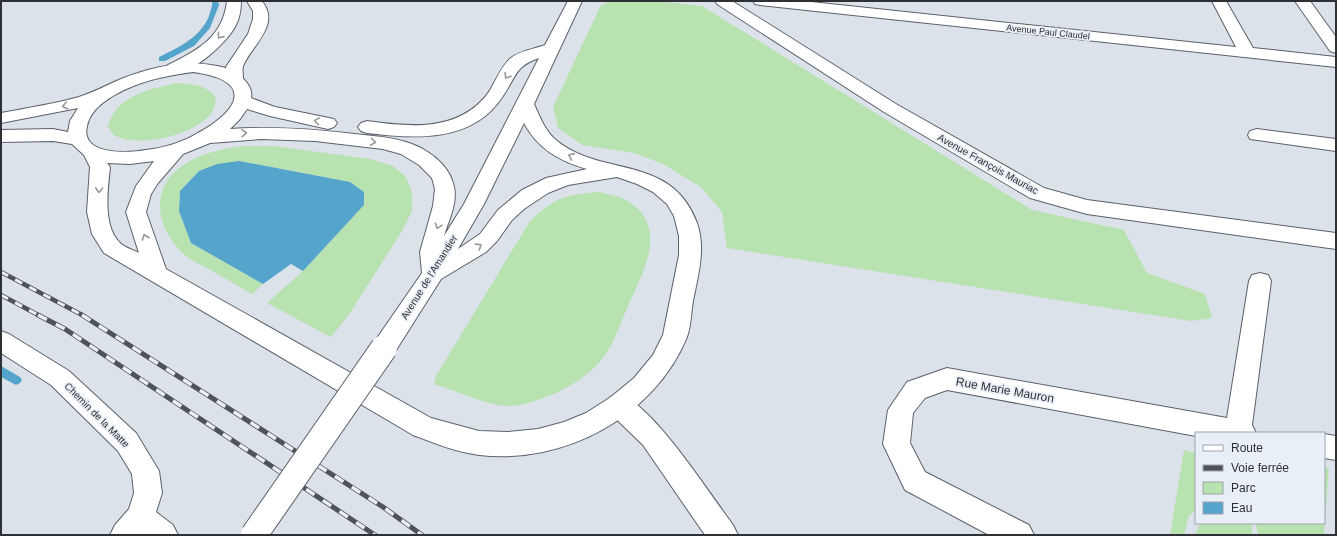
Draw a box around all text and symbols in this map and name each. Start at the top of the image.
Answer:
street label: Avenue Paul Claudel [1006,23,1090,41]
one-way arrow [218,32,225,39]
one-way arrow [505,72,512,79]
one-way arrow [62,101,68,109]
one-way arrow [314,117,320,126]
one-way arrow [240,128,247,137]
street label: Avenue François Mauriac [936,132,1040,196]
one-way arrow [370,137,376,146]
one-way arrow [567,153,575,161]
one-way arrow [94,187,103,193]
one-way arrow [434,222,443,229]
street label: Avenue de l'Amandier [399,232,460,321]
one-way arrow [141,234,149,241]
one-way arrow [474,243,481,250]
street label: Rue Marie Mauron [955,374,1055,406]
street label: Chemin de la Matte [62,380,132,450]
legend [1195,432,1325,524]
text: Route [1231,441,1263,455]
text: Voie ferrée [1231,461,1289,475]
text: Parc [1231,481,1256,495]
text: Eau [1231,501,1252,515]

